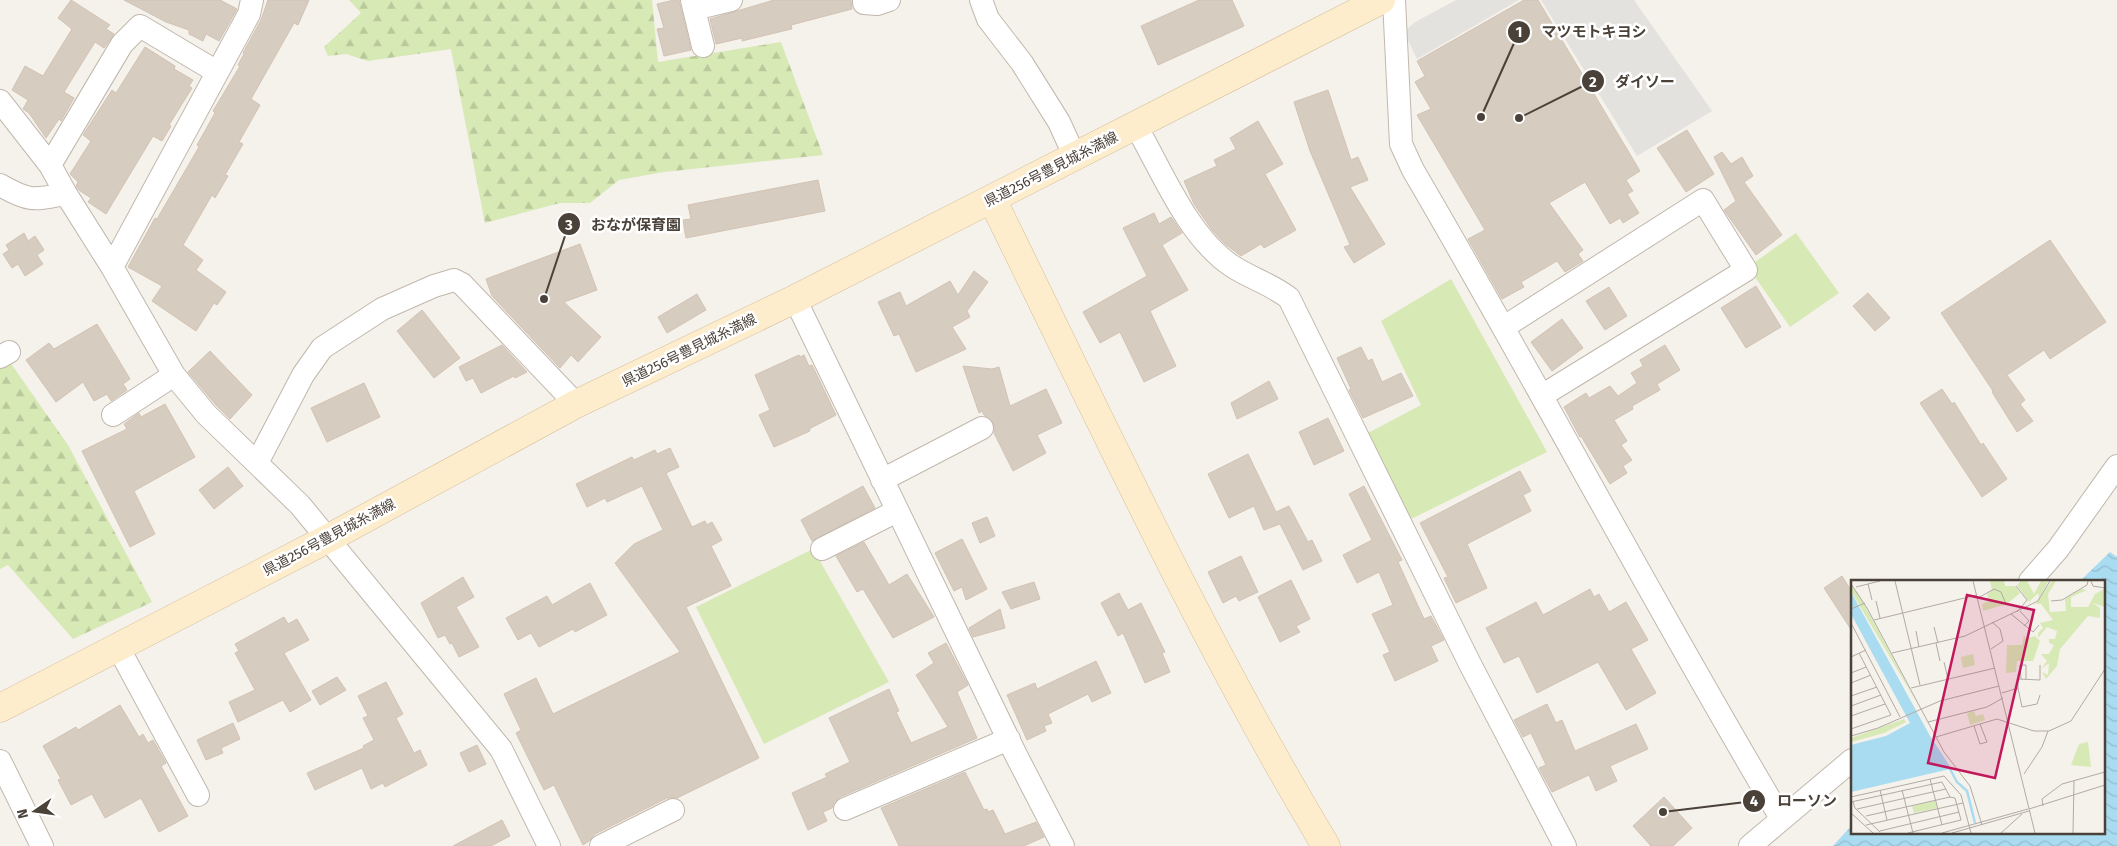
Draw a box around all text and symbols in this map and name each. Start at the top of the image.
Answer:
callout: マツモトキヨシ [1507,17,1657,47]
text: 1 [1516,23,1522,41]
text: マツモトキヨシ [1541,23,1647,41]
callout: ダイソー [1580,66,1685,96]
text: 2 [1589,73,1597,91]
text: ダイソー [1615,73,1675,91]
street label: 県道256号豊見城糸満線 [982,128,1121,210]
callout: おなが保育園 [556,209,691,239]
text: 3 [564,216,573,234]
text: おなが保育園 [591,216,681,234]
street label: 県道256号豊見城糸満線 [619,311,759,390]
street label: 県道256号豊見城糸満線 [260,495,398,580]
inset map [1851,580,2104,834]
north arrow [10,786,60,836]
callout: ローソン [1742,786,1847,816]
text: 4 [1750,792,1759,810]
text: ローソン [1777,792,1837,810]
text: N [13,807,32,820]

